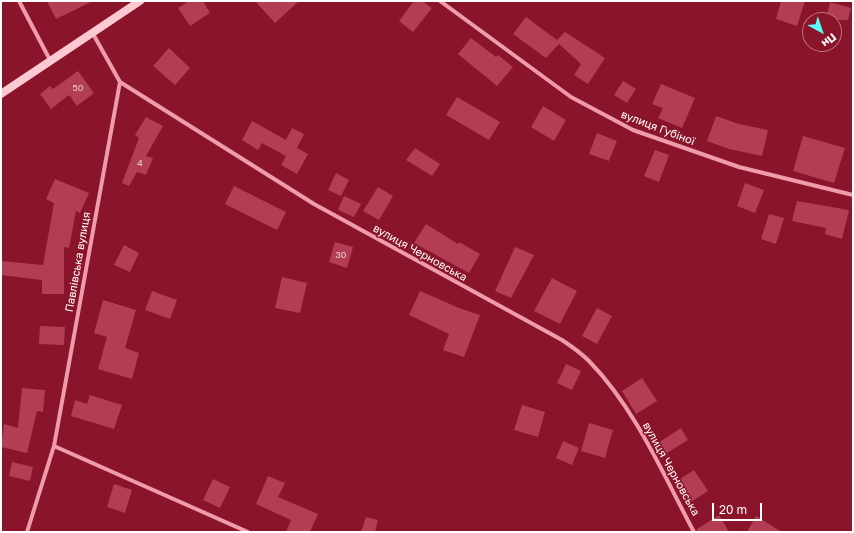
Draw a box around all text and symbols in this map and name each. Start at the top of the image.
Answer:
north arrow [802,12,842,52]
text: Пн [819,31,839,51]
house number: 50 [73,83,83,93]
street label: вулиця Губіної [619,108,697,148]
house number: 4 [137,158,143,168]
street label: Павлівська вулиця [63,211,93,313]
street label: вулиця Черновська [371,222,469,284]
house number: 30 [336,250,346,260]
street label: вулиця Черновська [640,420,702,518]
scale bar [714,495,764,521]
text: 20 m [719,502,747,517]

